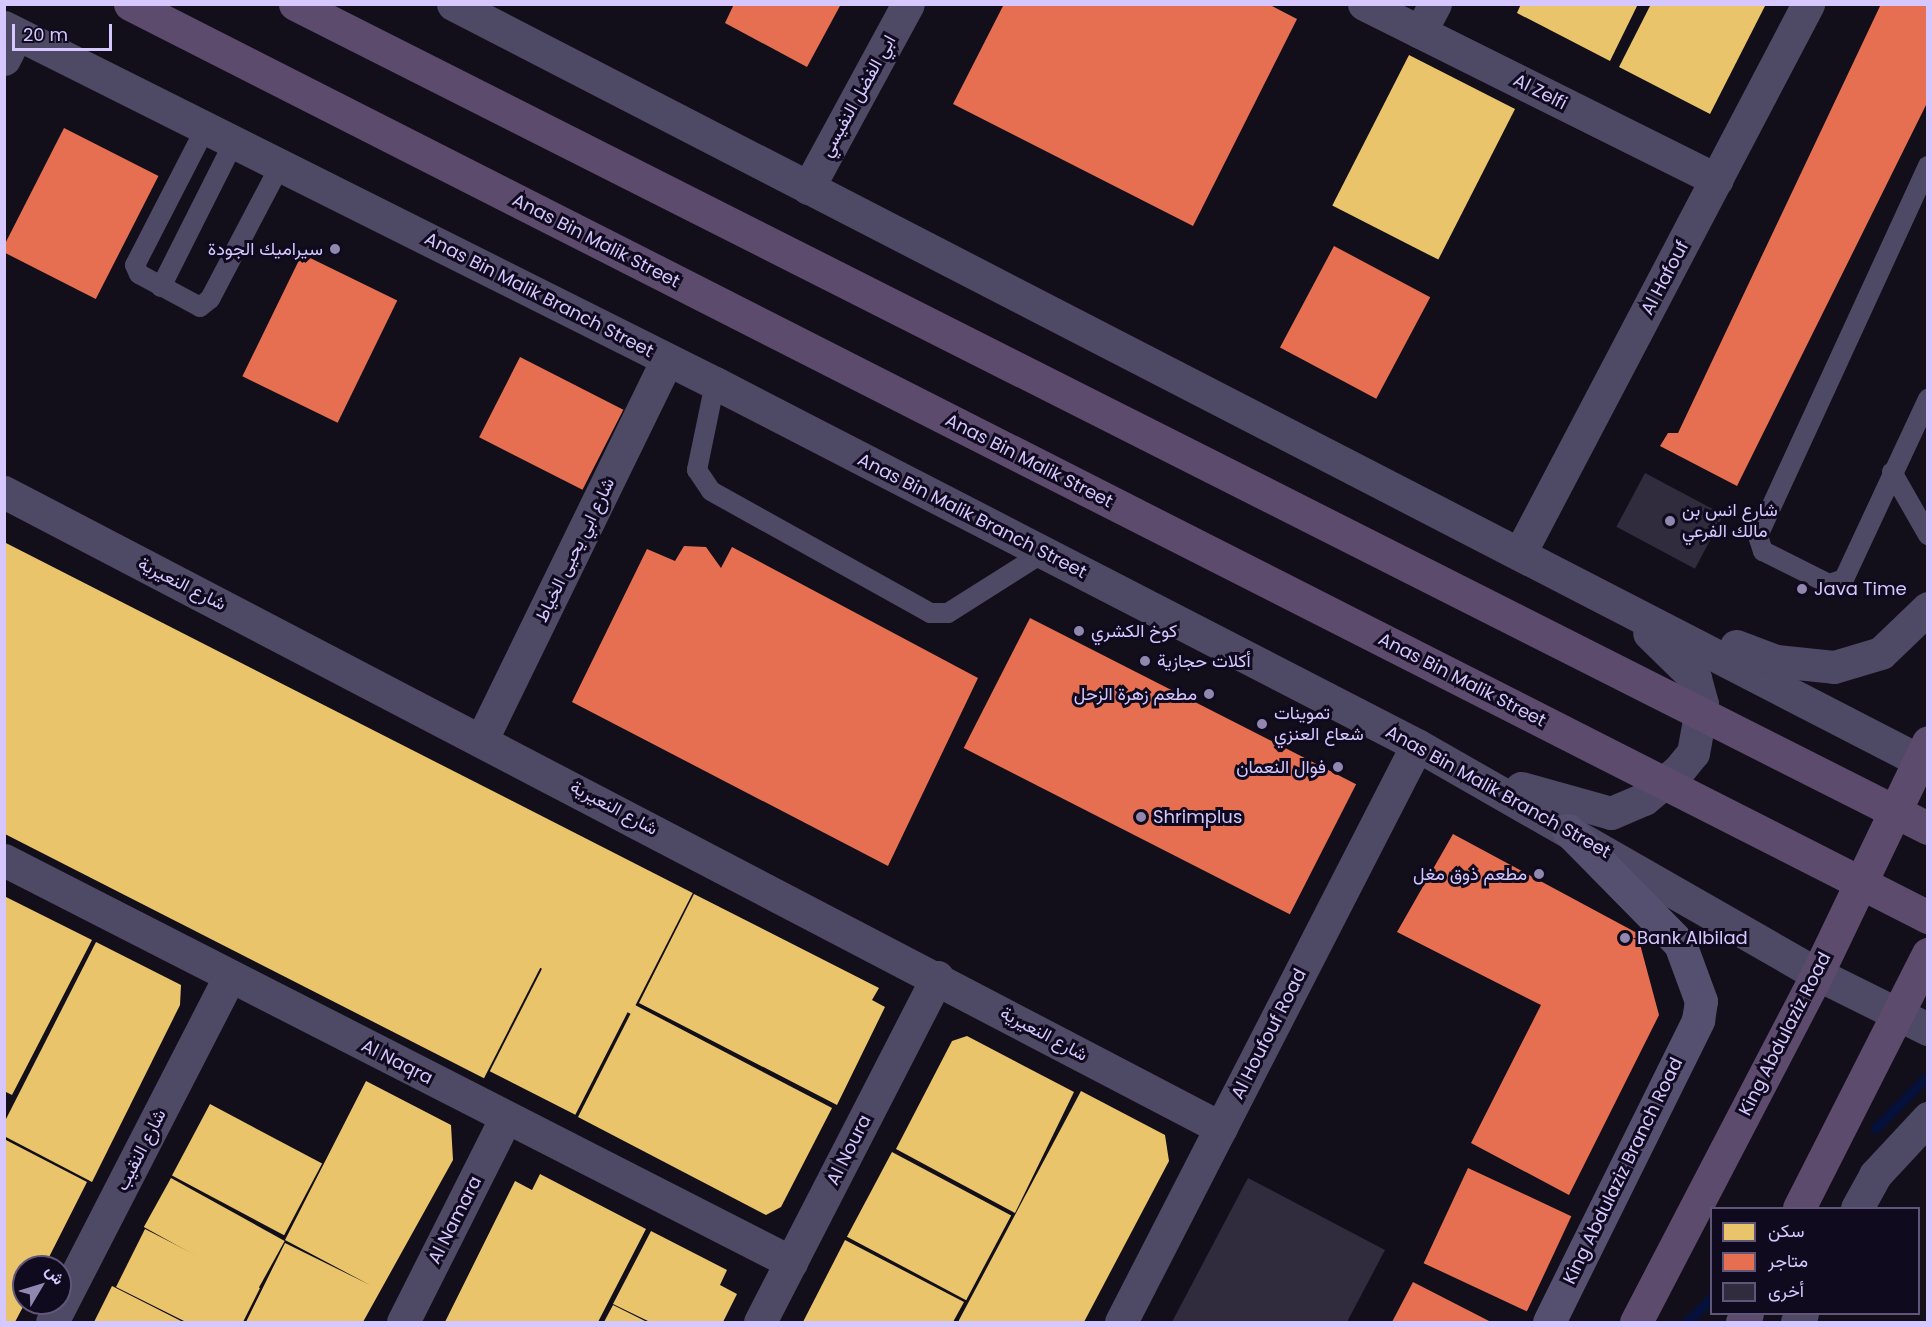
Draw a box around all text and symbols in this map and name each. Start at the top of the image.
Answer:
scale bar [15,12,116,50]
text: 20 m [23,22,68,47]
street label: ابي الفضل النفيسي [816,31,900,161]
street label: Al Zelfi [1510,69,1570,115]
street label: Anas Bin Malik Street [509,189,683,293]
street label: Anas Bin Malik Branch Street [421,228,657,362]
street label: Al Hafouf [1636,237,1694,319]
place label: سيراميك الجودة [208,238,323,260]
marker: سيراميك الجودة [328,242,342,256]
street label: Anas Bin Malik Street [942,409,1116,513]
street label: Anas Bin Malik Branch Street [854,449,1090,583]
street label: شارع ابي يحيى الخياط [531,474,619,626]
place label: شارع انس بن مالك الفرعي [1682,500,1778,542]
marker: شارع انس بن مالك الفرعي [1663,514,1677,528]
street label: شارع النعيرية [134,553,230,615]
place label: Java Time [1814,578,1907,600]
marker: Java Time [1795,582,1809,596]
place label: كوخ الكشري [1091,620,1177,642]
marker: كوخ الكشري [1072,624,1086,638]
street label: Anas Bin Malik Street [1375,628,1549,732]
place label: أكلات حجازية [1157,650,1251,672]
marker: أكلات حجازية [1138,654,1152,668]
place label: مطعم زهرة الزحل [1074,683,1197,705]
marker: مطعم زهرة الزحل [1202,687,1216,701]
place label: تموينات شعاع العنزي [1274,703,1364,746]
marker: تموينات شعاع العنزي [1255,717,1269,731]
street label: Anas Bin Malik Branch Street [1382,721,1614,863]
place label: فوال النعمان [1236,756,1326,778]
marker: فوال النعمان [1331,760,1345,774]
street label: شارع النعيرية [567,776,661,840]
place label: Shrimplus [1153,806,1242,828]
marker: Shrimplus [1134,810,1148,824]
place label: مطعم ذوق مغل [1413,863,1527,885]
marker: مطعم ذوق مغل [1532,867,1546,881]
place label: Bank Albilad [1637,927,1748,949]
marker: Bank Albilad [1618,931,1632,945]
street label: King Abdulaziz Road [1734,949,1836,1119]
street label: Al Houfouf Road [1227,965,1311,1103]
street label: شارع النعيرية [997,1002,1091,1066]
street label: Al Naqra [358,1035,436,1089]
street label: King Abdulaziz Branch Road [1559,1054,1687,1288]
street label: شارع النقيب [111,1106,171,1194]
street label: Al Noura [822,1111,876,1189]
street label: Al Namara [424,1172,486,1268]
legend [1710,1207,1920,1315]
text: سكن [1768,1218,1804,1243]
text: متاجر [1768,1248,1808,1273]
north arrow [12,1255,72,1315]
text: ش [40,1260,70,1289]
text: أخرى [1768,1278,1804,1303]

